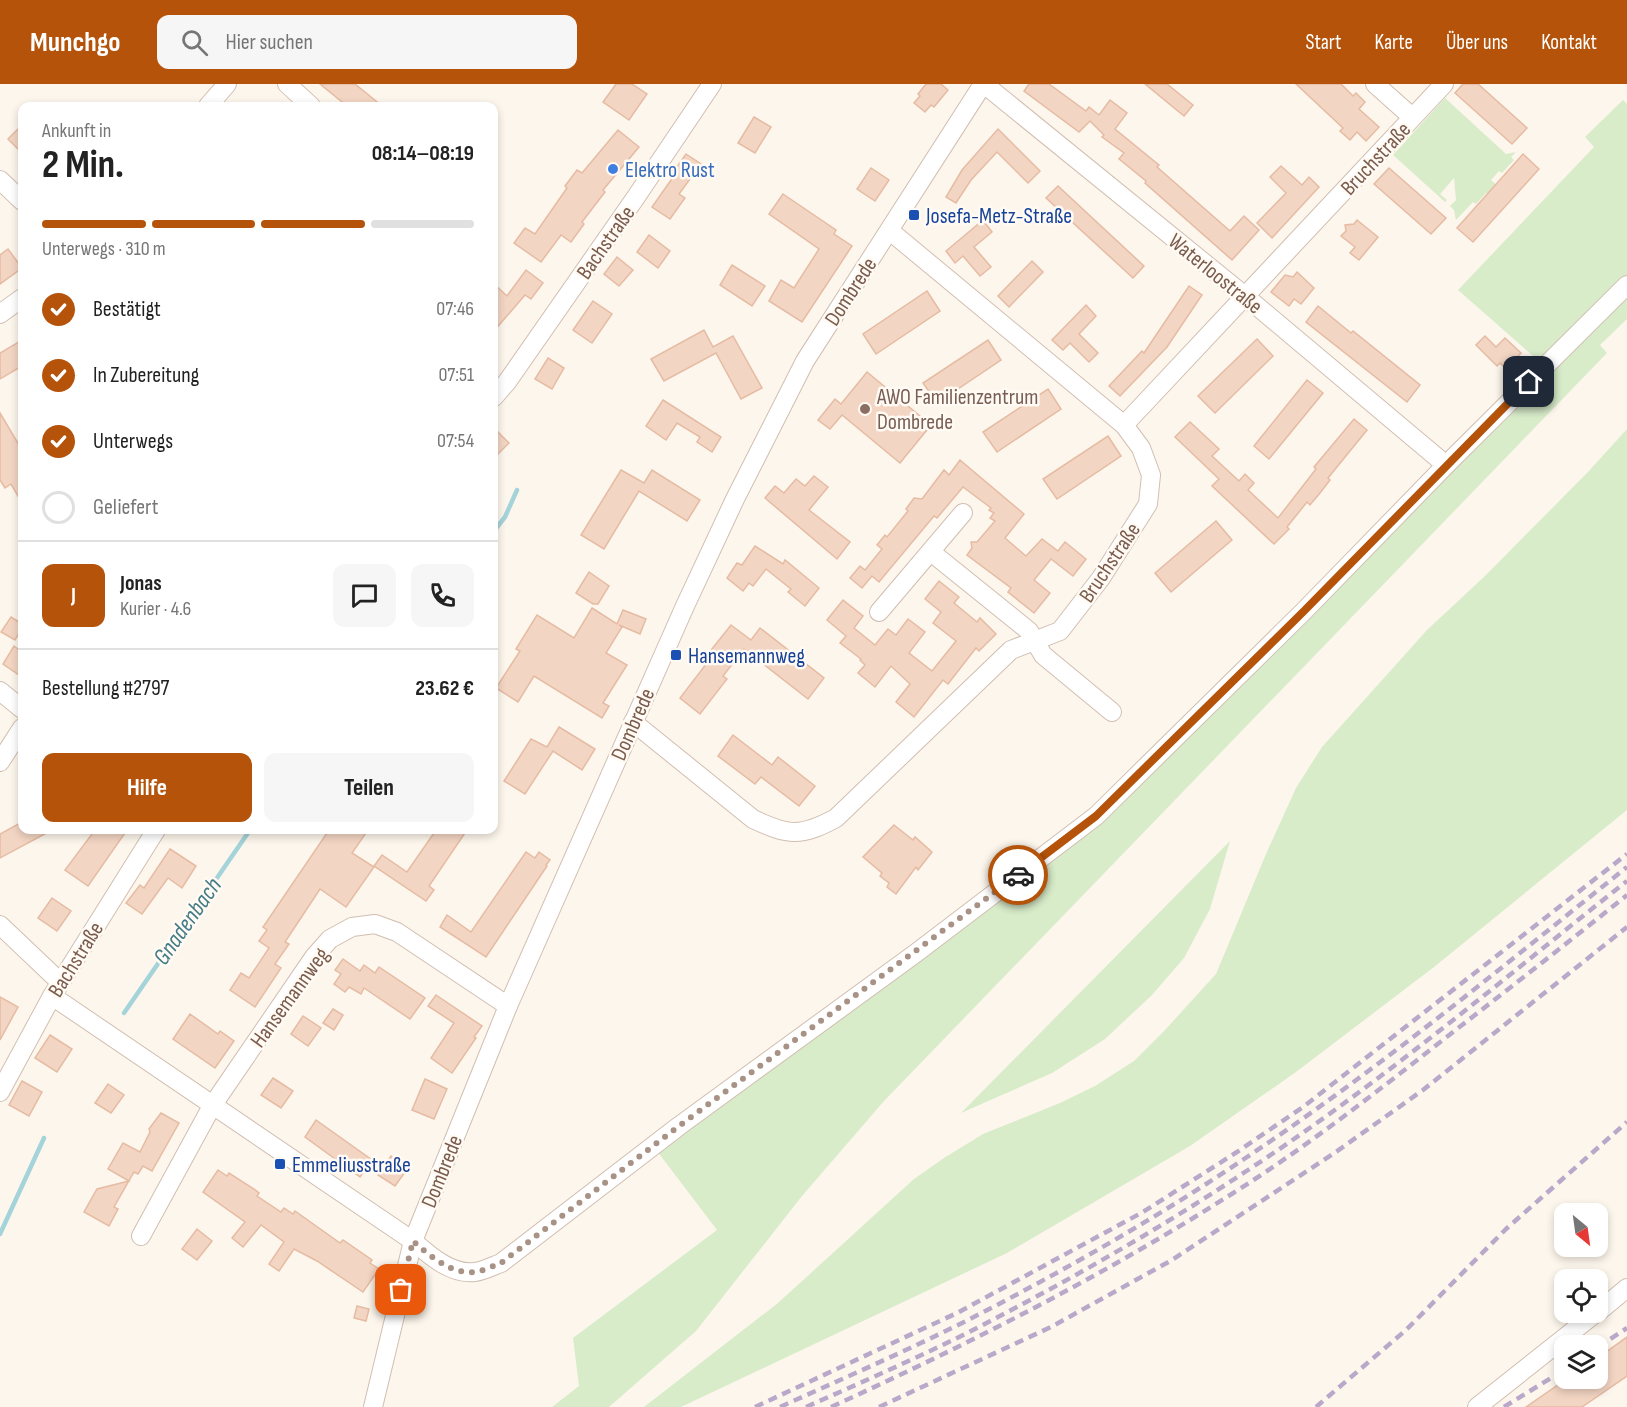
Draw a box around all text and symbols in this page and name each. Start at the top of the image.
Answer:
search box [157,15,577,69]
text: Munchgo [30,26,121,59]
icon: search [178,26,211,59]
text: Hier suchen [226,29,313,56]
text: Start [1305,30,1342,55]
text: Karte [1375,30,1413,55]
text: Über uns [1446,30,1508,55]
text: Kontakt [1541,30,1597,55]
street label: Bruchstraße [1335,117,1417,201]
text: Ankunft in [42,119,111,143]
text: 08:14–08:19 [372,140,474,167]
text: 2 Min. [42,142,124,189]
place label: Elektro Rust [625,157,715,184]
marker: Elektro Rust [606,162,620,176]
street label: Bachstraße [571,201,641,285]
place label: Josefa-Metz-Straße [925,203,1072,230]
marker: Josefa-Metz-Straße [907,208,921,222]
street label: Waterloostraße [1163,228,1268,320]
text: Unterwegs · 310 m [42,237,166,261]
street label: Dombrede [819,253,883,331]
icon: check [42,293,75,326]
text: Bestätigt [93,296,161,323]
text: 07:46 [436,297,474,321]
pin [1503,356,1554,407]
icon: check [42,359,75,392]
text: In Zubereitung [93,362,199,389]
text: 07:51 [438,363,474,387]
icon: home [1512,365,1545,398]
place label: AWO Familienzentrum Dombrede [876,384,1038,436]
marker: AWO Familienzentrum Dombrede [858,402,872,416]
icon: check [42,425,75,458]
text: Unterwegs [93,428,173,455]
text: 07:54 [437,429,474,453]
text: Geliefert [93,494,158,521]
street label: Bruchstraße [1074,518,1147,608]
button: chat [333,564,396,627]
button: phone [411,564,474,627]
text: Jonas [120,570,162,597]
text: J [71,582,76,609]
text: Kurier · 4.6 [120,597,191,621]
place label: Hansemannweg [688,643,805,670]
marker: Hansemannweg [669,648,683,662]
text: Bestellung #2797 [42,675,169,702]
text: 23.62 € [415,675,474,702]
street label: Dombrede [606,684,661,765]
button: Hilfe [42,753,252,822]
button: Teilen [264,753,474,822]
courier [988,845,1048,905]
icon: car [1002,859,1035,892]
water label: Gnadenbach [147,872,228,970]
street label: Bachstraße [43,917,110,1002]
street label: Hansemannweg [245,942,336,1053]
street label: Dombrede [416,1131,469,1212]
place label: Emmeliusstraße [292,1152,411,1179]
marker: Emmeliusstraße [273,1157,287,1171]
north arrow [1554,1203,1608,1257]
map controls [1554,1203,1608,1389]
pin [375,1264,426,1315]
button: locate [1554,1269,1608,1323]
icon: bag [384,1273,417,1306]
button: layers [1554,1335,1608,1389]

